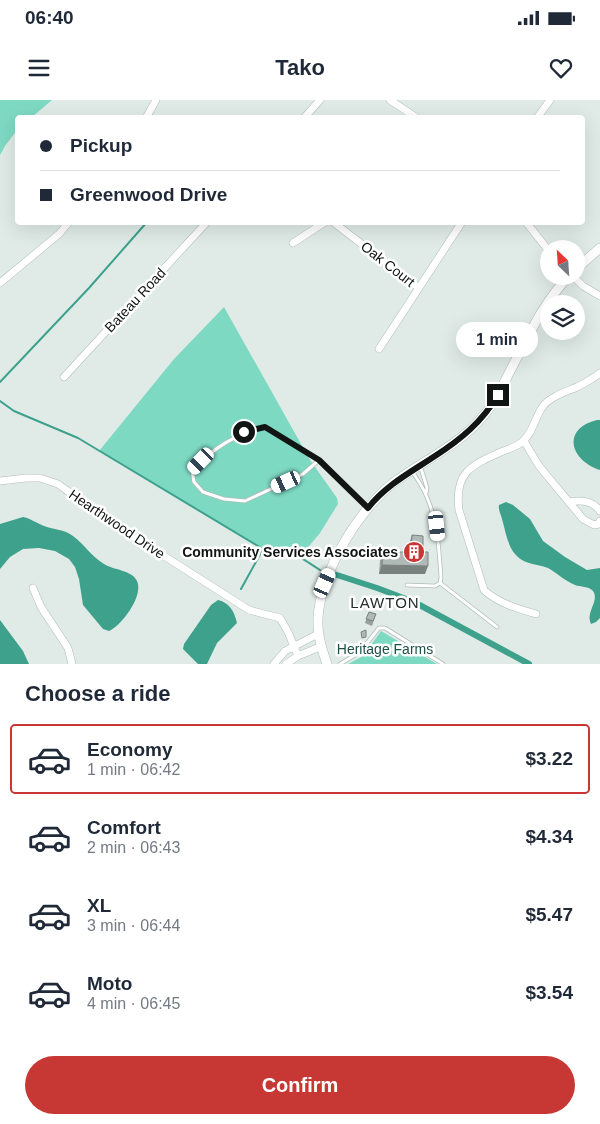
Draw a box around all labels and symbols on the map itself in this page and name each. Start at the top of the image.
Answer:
street label: Oak Court [358,238,418,290]
north arrow [540,240,585,285]
street label: Bateau Road [101,265,169,335]
callout: 1 min [457,322,539,358]
route end [487,384,509,406]
route start [233,421,255,443]
car [185,445,216,477]
car [269,469,302,495]
street label: Hearthwood Drive [66,486,168,562]
car [427,510,446,542]
building icon: Community Services Associates [402,540,426,564]
place label: Community Services Associates [182,544,398,560]
car [312,566,337,600]
district label: LAWTON [350,594,420,611]
park label: Heritage Farms [337,641,433,657]

